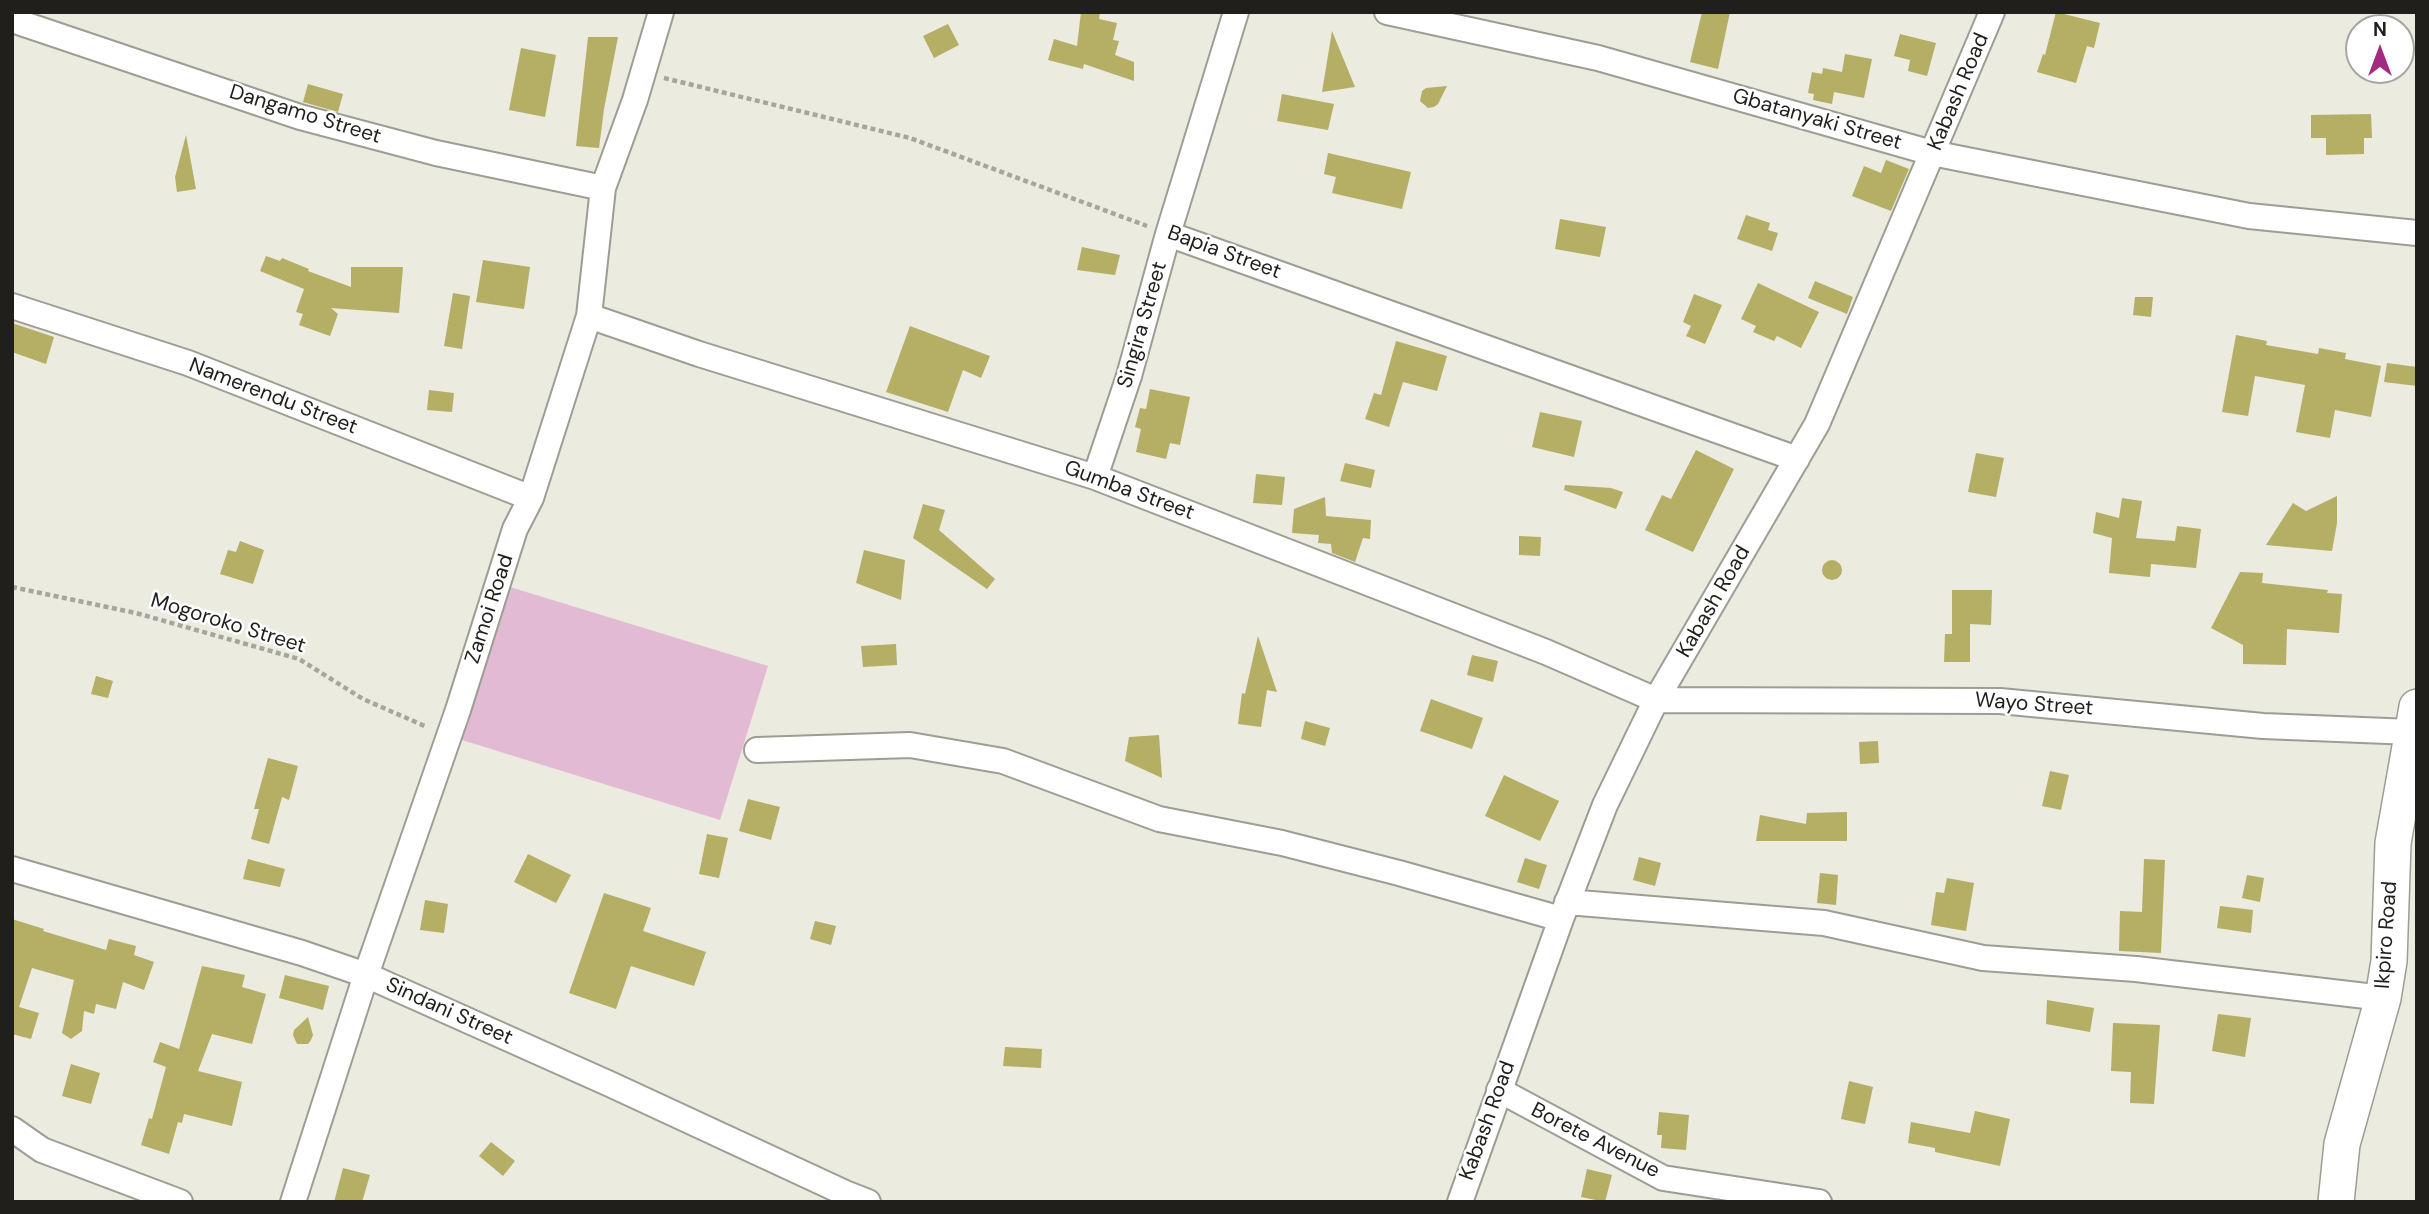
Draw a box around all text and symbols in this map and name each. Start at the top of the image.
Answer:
north arrow [2345,14,2415,84]
text: N [2373,17,2387,42]
street label: Kabash Road [1923,30,1995,154]
street label: Dangamo Street [226,80,384,150]
street label: Gbatanyaki Street [1730,84,1904,156]
street label: Bapia Street [1164,221,1284,285]
street label: Singira Street [1113,259,1173,391]
street label: Namerendu Street [185,353,361,441]
street label: Gumba Street [1061,456,1197,526]
street label: Kabash Road [1672,542,1756,662]
street label: Zamoi Road [460,551,520,667]
street label: Mogoroko Street [148,588,308,660]
street label: Wayo Street [1974,688,2094,722]
street label: Ikpiro Road [2371,880,2403,990]
street label: Sindani Street [382,973,516,1051]
street label: Kabash Road [1455,1058,1521,1184]
street label: Borete Avenue [1527,1098,1663,1184]

